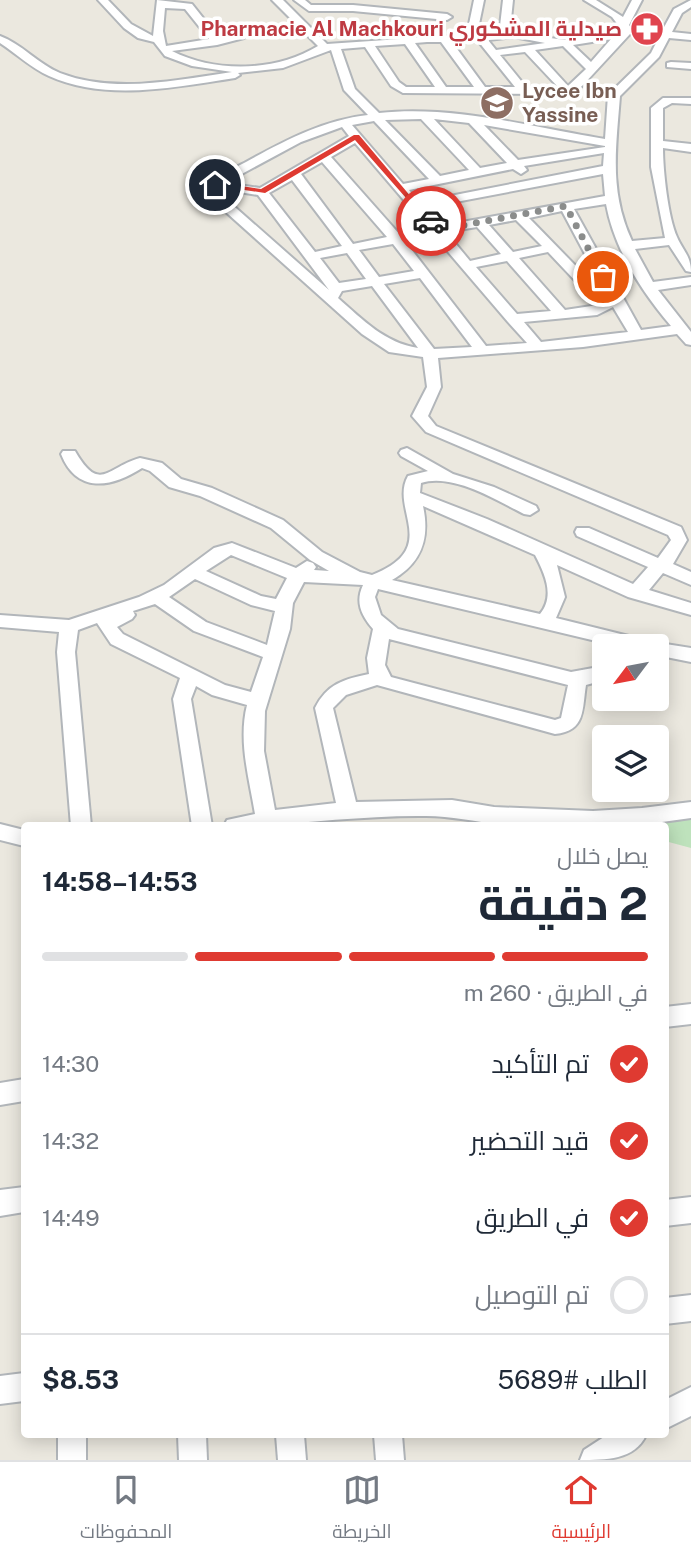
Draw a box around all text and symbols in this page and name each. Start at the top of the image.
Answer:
pharmacy icon: Pharmacie Al Machkouri صيدلية المشكوري [628,10,666,48]
place label: Pharmacie Al Machkouri صيدلية المشكوري [201,16,622,46]
place label: Lycee Ibn Yassine [522,78,617,127]
school or university icon: Lycee Ibn Yassine [478,84,516,122]
pin [185,155,245,215]
icon: home [196,166,234,204]
courier [396,186,466,256]
icon: car [412,202,450,240]
pin [573,247,633,307]
icon: bag [584,258,622,296]
north arrow [592,634,668,710]
map controls [592,634,669,802]
button: layers [592,725,669,802]
text: يصل خلال [557,842,648,869]
text: 14:53–14:58 [42,866,198,897]
text: 2 دقيقة [478,876,648,930]
text: في الطريق · 260 m [464,979,648,1006]
icon: check [610,1045,648,1083]
text: تم التأكيد [491,1048,589,1079]
text: 14:30 [42,1050,99,1077]
icon: check [610,1122,648,1160]
text: قيد التحضير [470,1125,589,1156]
text: 14:32 [42,1127,99,1154]
icon: check [610,1199,648,1237]
text: في الطريق [475,1202,589,1233]
text: 14:49 [42,1204,100,1231]
text: تم التوصيل [475,1279,589,1310]
text: $8.53 [42,1364,119,1395]
text: الطلب #5689 [498,1364,648,1395]
tab: المحفوظات [80,1471,172,1549]
tab: الخريطة [332,1471,392,1549]
tab: الرئيسية [551,1471,611,1549]

